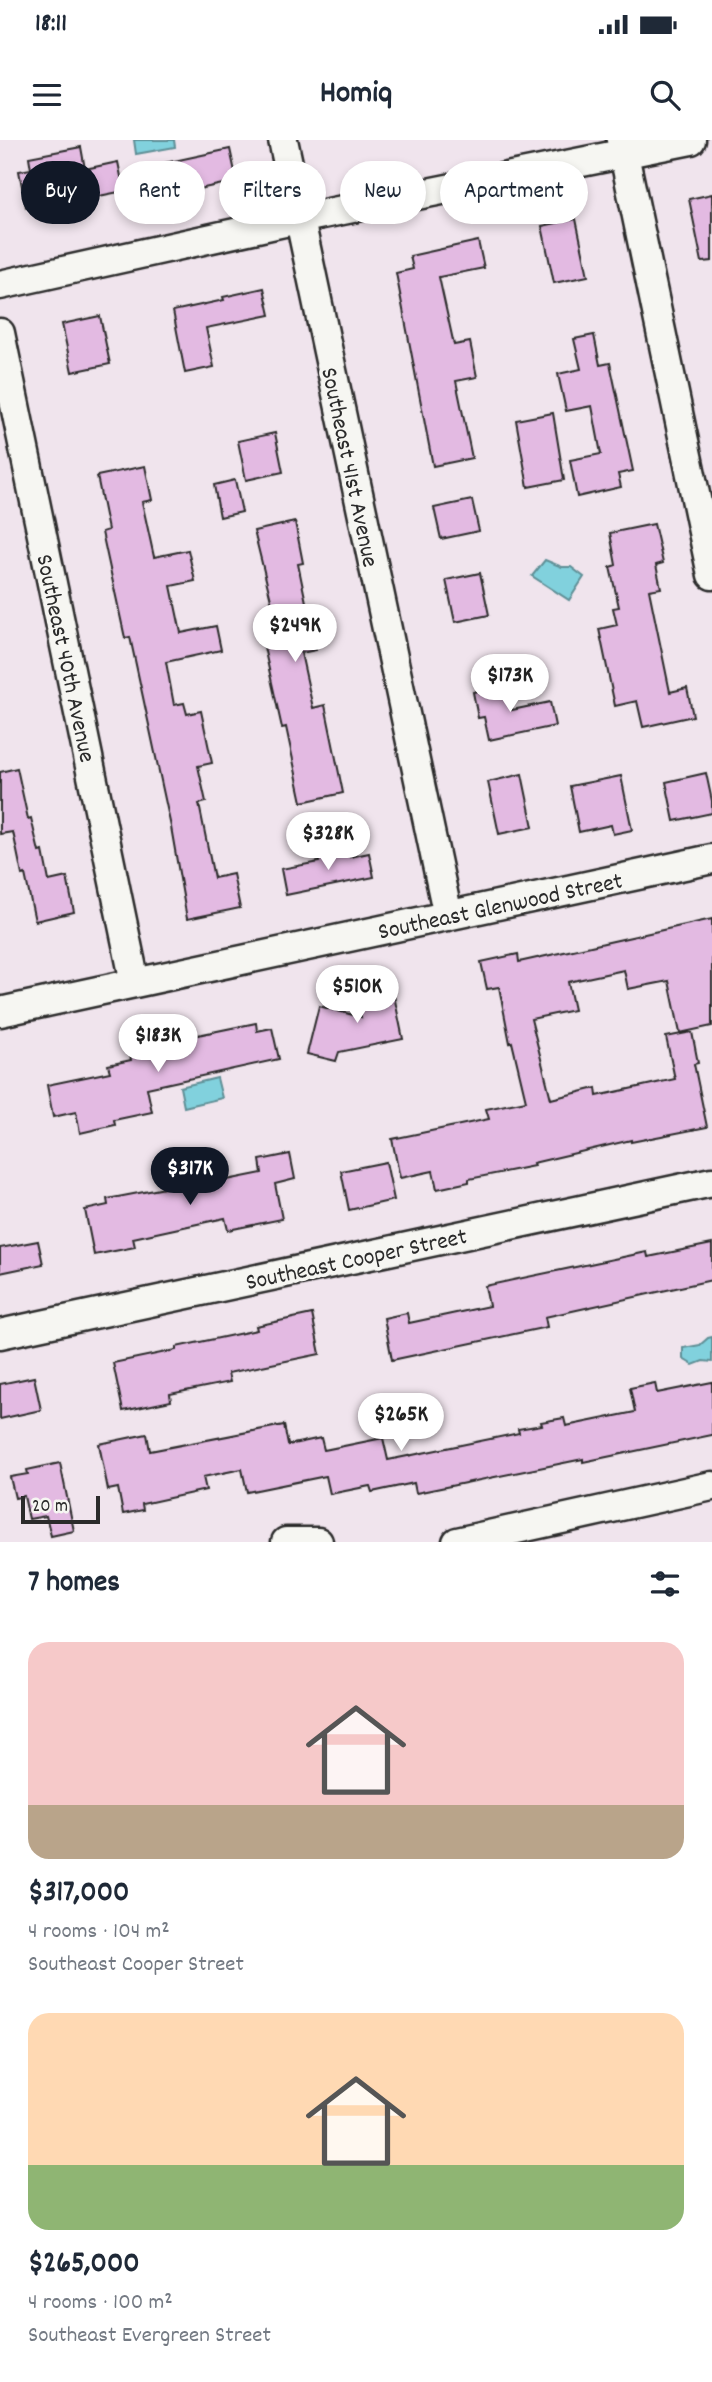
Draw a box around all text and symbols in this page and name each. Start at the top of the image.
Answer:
text: 18:11 [35,6,67,43]
text: Homiq [320,72,392,118]
icon: menu [28,76,66,114]
icon: search [646,76,684,114]
chip: Buy [21,161,100,224]
chip: Rent [114,161,205,224]
chip: Filters [219,161,326,224]
chip: New [340,161,426,224]
chip: Apartment [440,161,588,224]
street label: Southeast 41st Avenue [310,365,386,570]
street label: Southeast 40th Avenue [25,552,103,766]
pin: $249K [246,604,344,664]
text: $249K [269,610,321,643]
pin: $173K [461,654,559,714]
text: $173K [487,660,533,693]
pin: $328K [279,812,377,872]
text: $328K [302,818,354,851]
street label: Southeast Glenwood Street [375,865,626,950]
pin: $510K [308,966,406,1025]
text: $510K [332,971,382,1004]
pin: $183K [109,1014,207,1074]
text: $183K [135,1020,181,1053]
pin: $317K [141,1147,239,1207]
text: $317K [167,1153,213,1186]
street label: Southeast Cooper Street [243,1221,470,1301]
pin: $265K [352,1394,450,1453]
text: $265K [374,1399,428,1432]
scale bar [21,1493,100,1525]
text: 20 m [32,1494,68,1521]
text: 7 homes [28,1563,120,1606]
icon: filters [646,1565,684,1603]
icon: home [293,1687,419,1813]
text: $317,000 [28,1873,129,1916]
text: 4 rooms · 104 m² [28,1916,170,1949]
text: Southeast Cooper Street [28,1949,244,1982]
icon: home [293,2058,419,2184]
text: $265,000 [28,2244,140,2287]
text: 4 rooms · 100 m² [28,2287,173,2320]
text: Southeast Evergreen Street [28,2320,271,2353]

